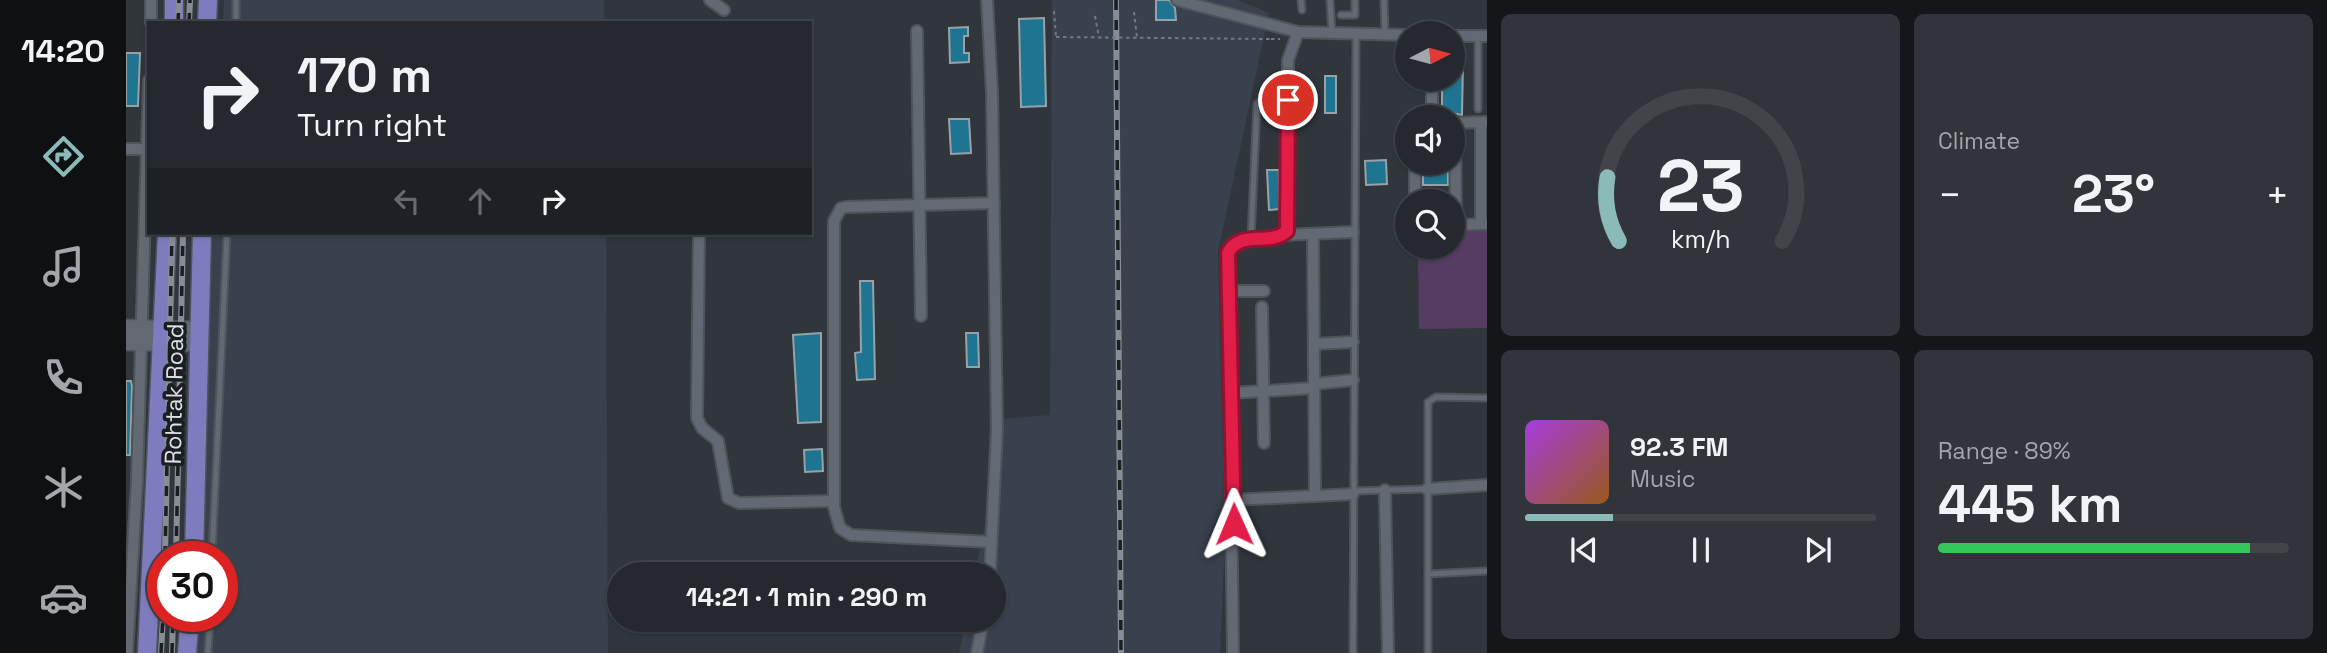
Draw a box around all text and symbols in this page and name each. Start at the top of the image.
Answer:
north arrow [1395,21,1465,91]
map controls [1395,21,1465,259]
text: 14:20 [21,31,105,71]
text: 170 m [297,44,432,106]
icon: right [182,49,273,140]
pin [1258,70,1318,130]
icon: arrive [1269,81,1307,119]
text: Turn right [297,105,447,145]
button: sound [1395,105,1465,175]
text: Climate [1938,126,2020,156]
icon: directions [39,132,88,181]
text: 23 [1657,139,1744,232]
text: 23° [2072,161,2155,227]
text: − [1938,171,1962,219]
text: + [2265,171,2289,219]
icon: left [388,182,426,220]
icon: ahead [461,182,499,220]
icon: right [534,182,572,220]
button: search [1395,189,1465,259]
text: km/h [1671,223,1730,255]
icon: music [39,242,88,291]
street label: Rohtak Road [158,323,190,465]
icon: phone [39,353,88,402]
text: 92.3 FM [1630,430,1729,464]
text: Range · 89% [1938,436,2071,466]
icon: climate [39,463,88,512]
text: Music [1630,464,1695,494]
text: 445 km [1938,471,2122,537]
position arrow [1197,487,1271,561]
icon: previous [1565,531,1603,569]
icon: pause [1682,531,1720,569]
icon: next [1799,531,1837,569]
speed limit sign: 30 [147,541,238,632]
icon: car [39,573,88,622]
text: 14:21 · 1 min · 290 m [686,580,927,614]

